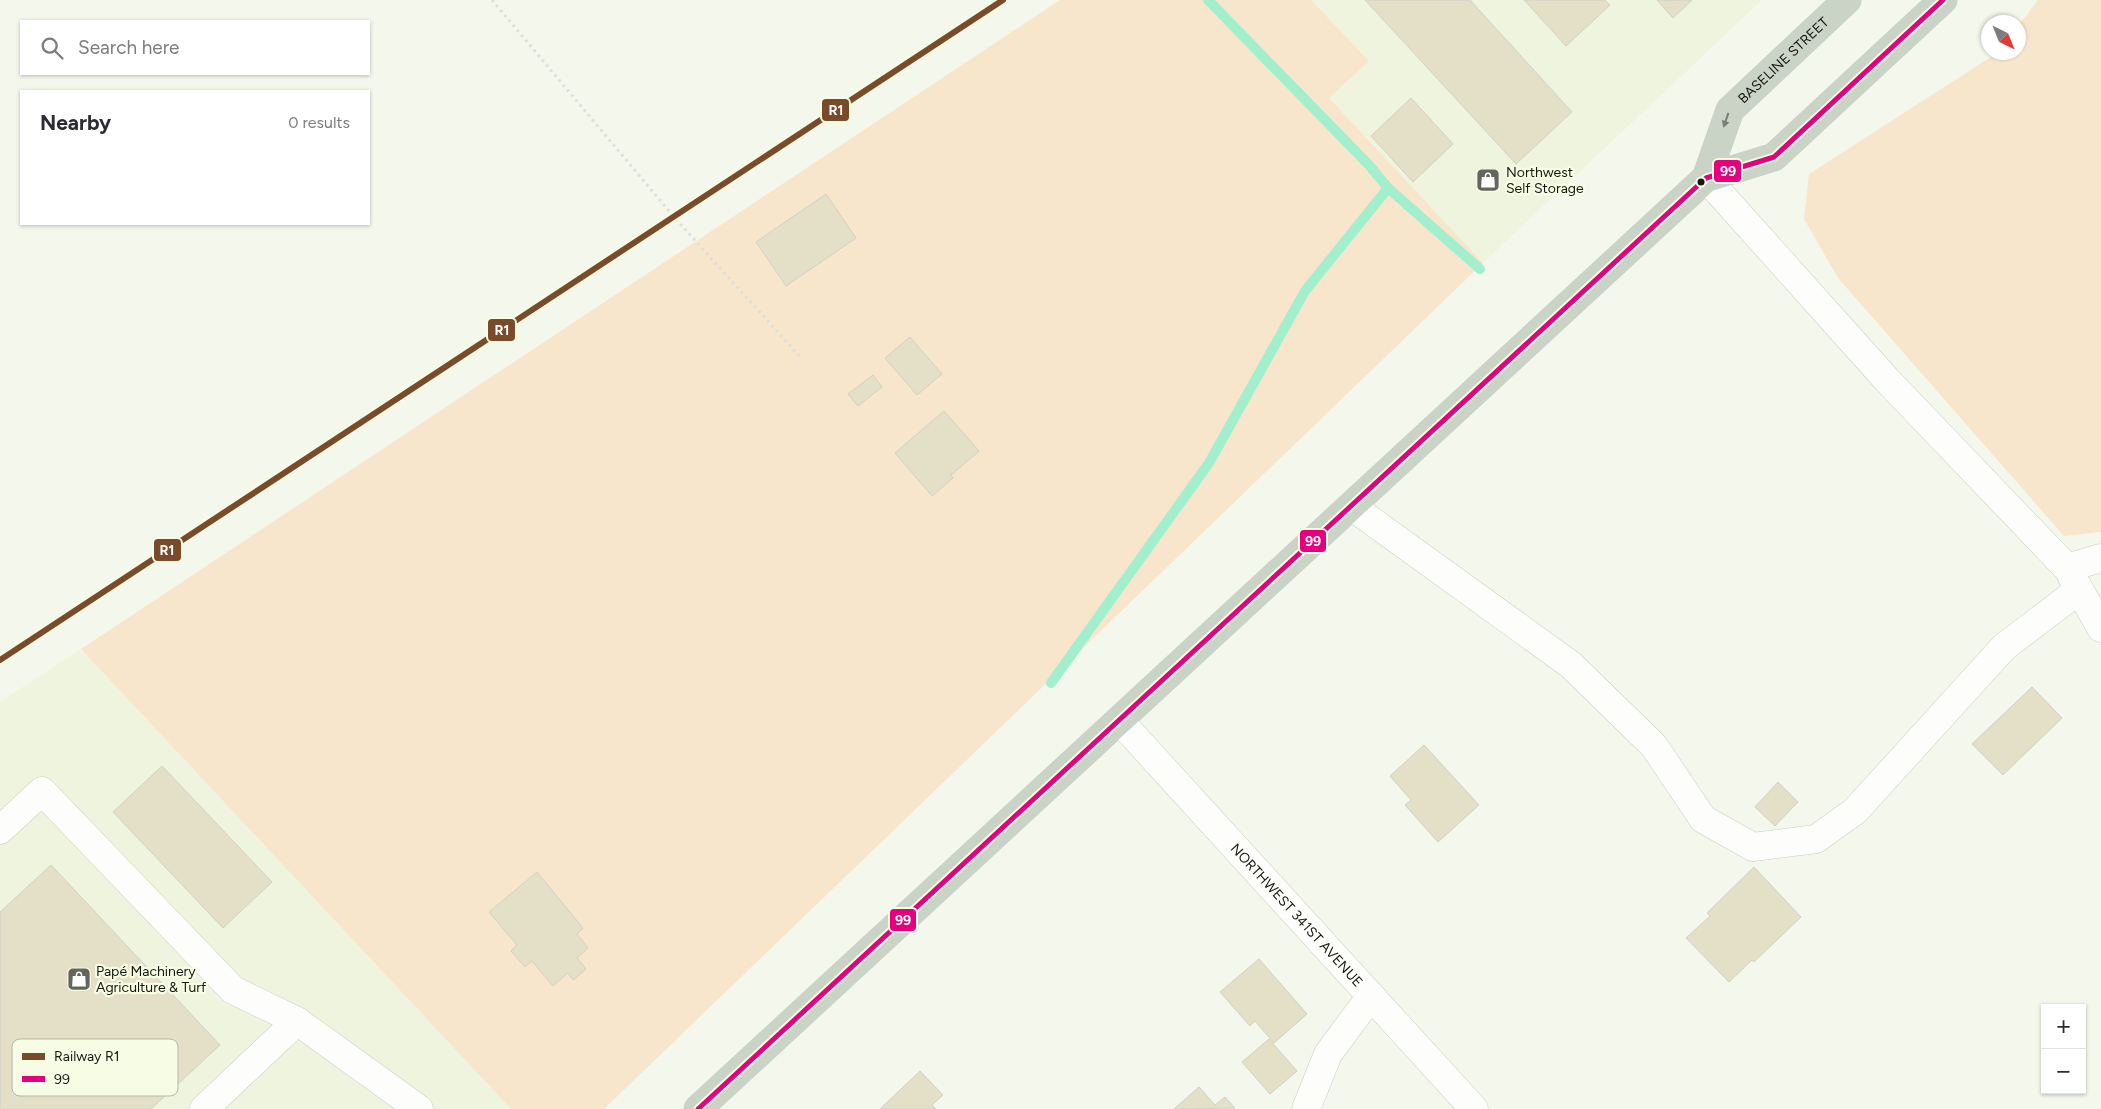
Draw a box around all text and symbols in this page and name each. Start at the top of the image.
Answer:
street label: BASELINE STREET [1734,13,1832,107]
north arrow [1981,15,2026,60]
search box [20,20,370,75]
icon: search [38,34,66,62]
text: Search here [78,36,180,59]
line badge: R1 [821,98,850,122]
text: R1 [829,102,843,119]
text: Nearby [40,110,111,135]
one-way arrow [1722,112,1729,127]
text: 0 results [288,113,350,132]
line badge: 99 [1713,159,1742,183]
text: 99 [1720,163,1736,180]
place label: Northwest Self Storage [1506,164,1584,197]
shop icon: Northwest Self Storage [1475,167,1501,193]
unlabelled marker [1696,177,1706,187]
line badge: R1 [487,318,516,342]
text: R1 [495,322,509,339]
line badge: 99 [1299,529,1327,553]
text: 99 [1305,533,1321,550]
line badge: R1 [153,538,182,562]
text: R1 [160,542,174,559]
street label: NORTHWEST 341ST AVENUE [1227,840,1367,990]
line badge: 99 [889,908,917,932]
text: 99 [895,912,911,929]
place label: Papé Machinery Agriculture & Turf [96,963,207,996]
shop icon: Papé Machinery Agriculture & Turf [66,966,92,992]
map controls [2041,1004,2086,1094]
button: + [2041,1004,2086,1049]
legend [12,1039,178,1096]
text: Railway R1 [54,1048,119,1065]
button: − [2041,1049,2086,1094]
text: 99 [54,1071,70,1088]

